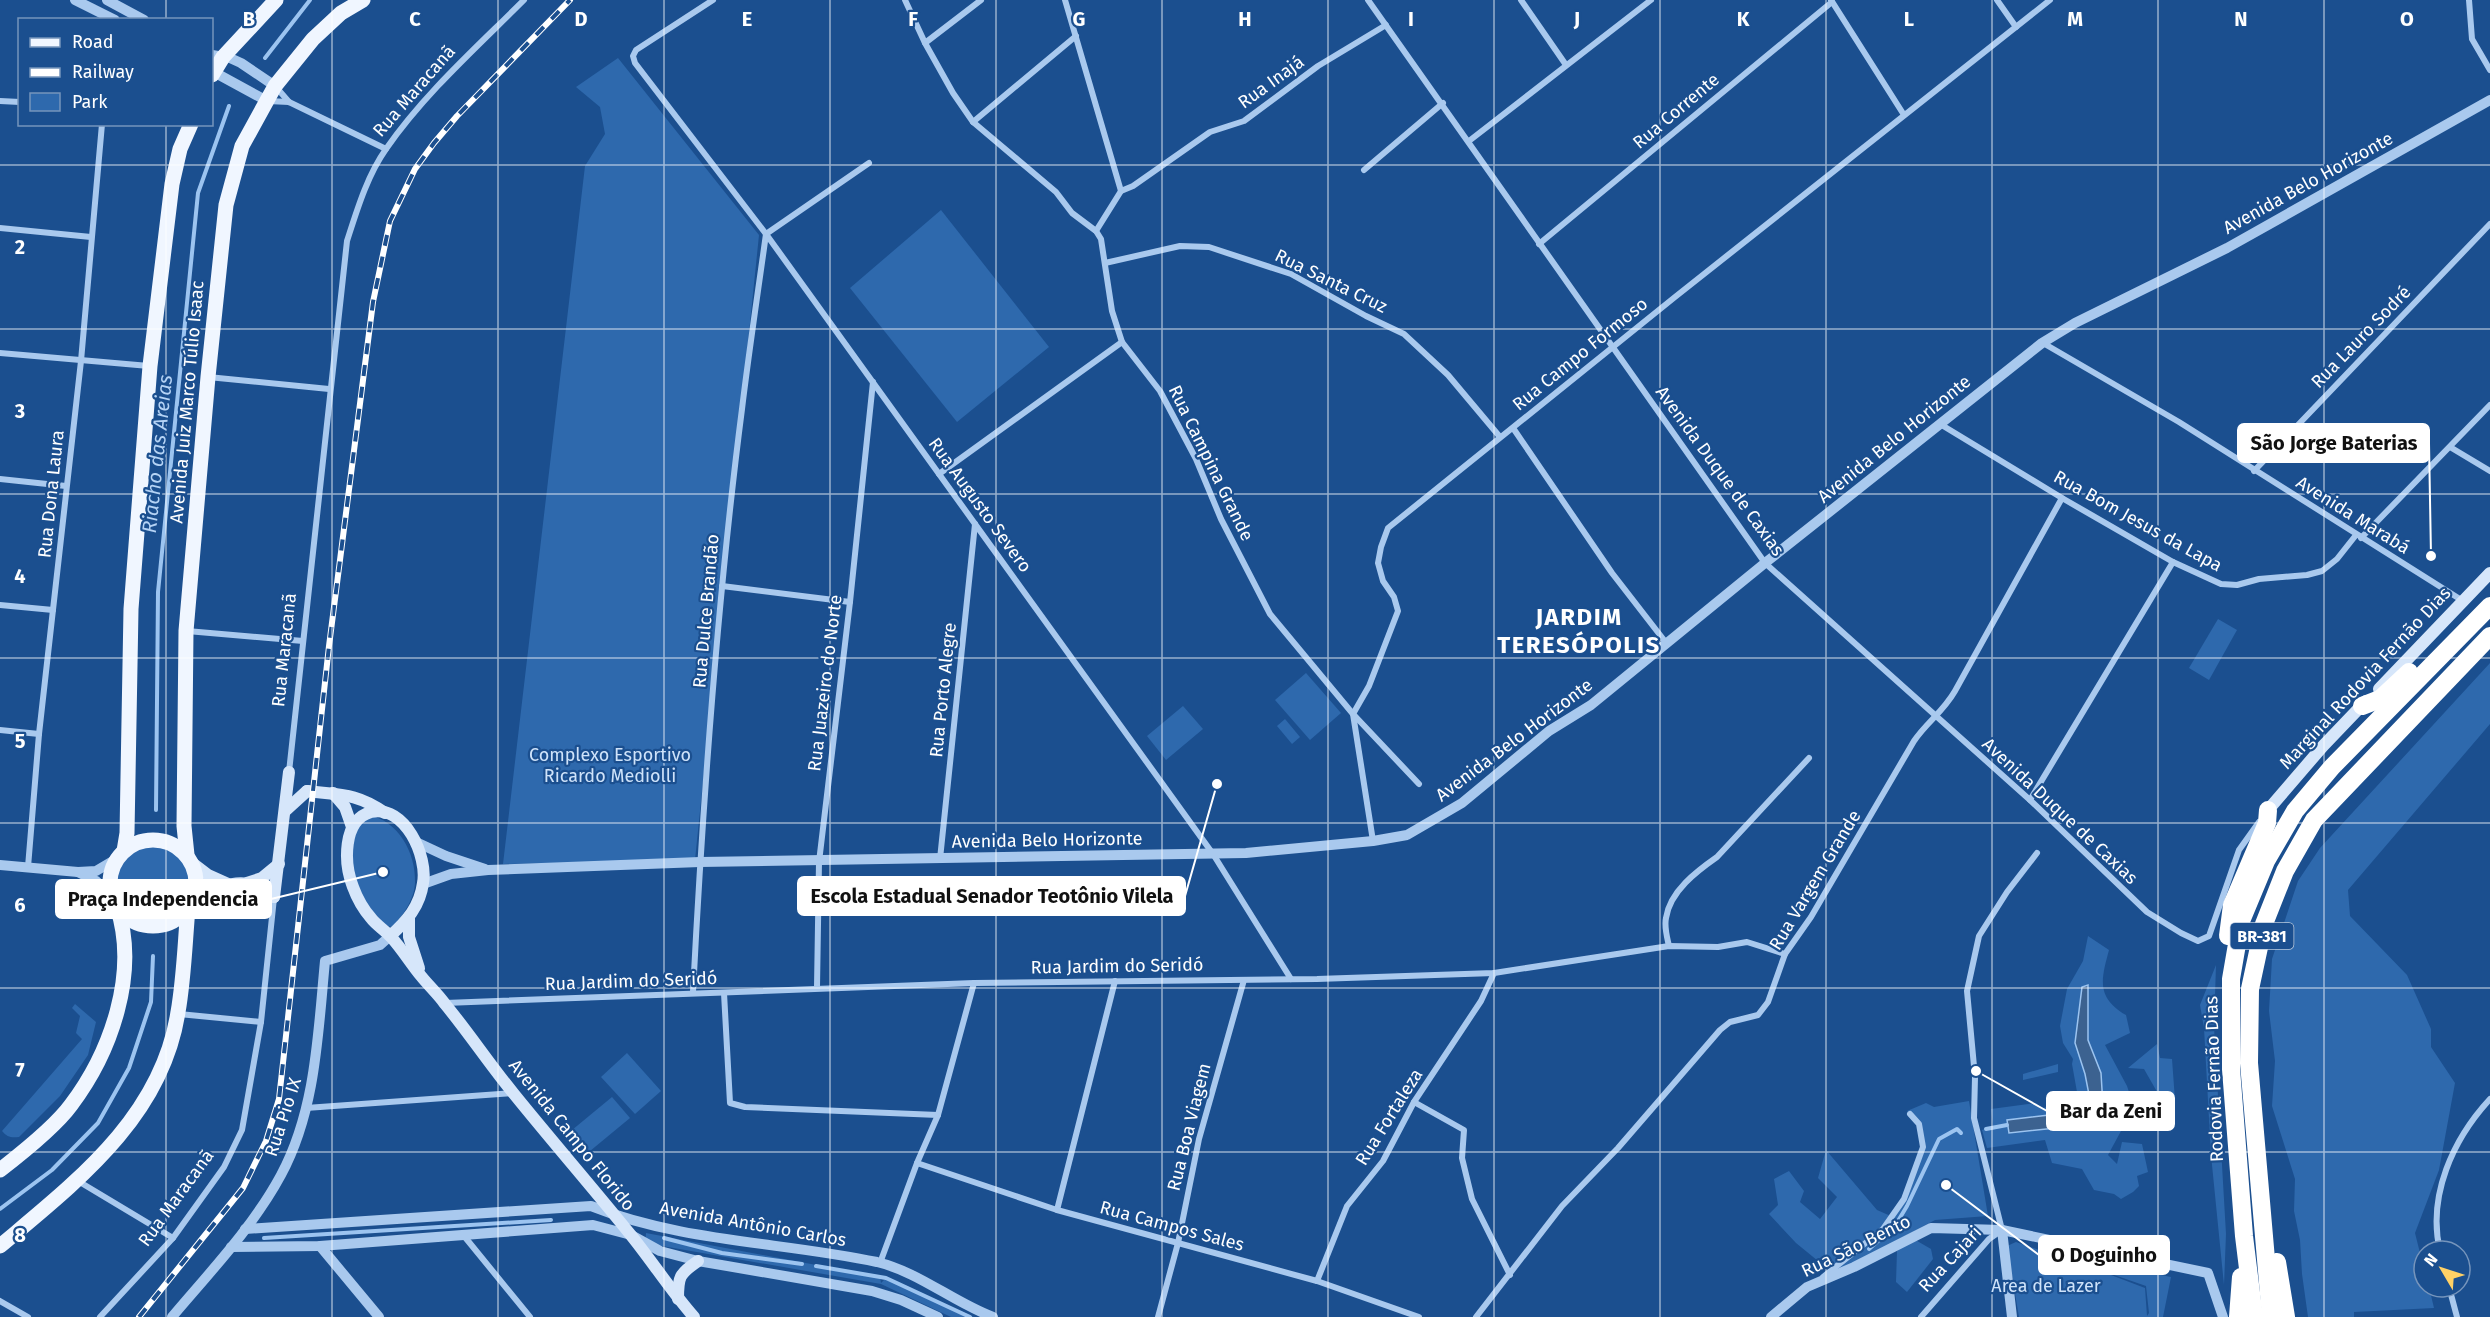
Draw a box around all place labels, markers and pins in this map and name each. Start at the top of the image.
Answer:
callout: São Jorge Baterias [2238,424,2429,462]
callout: Escola Estadual Senador Teotônio Vilela [798,877,1185,915]
callout: Praça Independencia [56,880,271,918]
callout: Bar da Zeni [2047,1092,2174,1130]
callout: O Doguinho [2039,1236,2169,1274]

